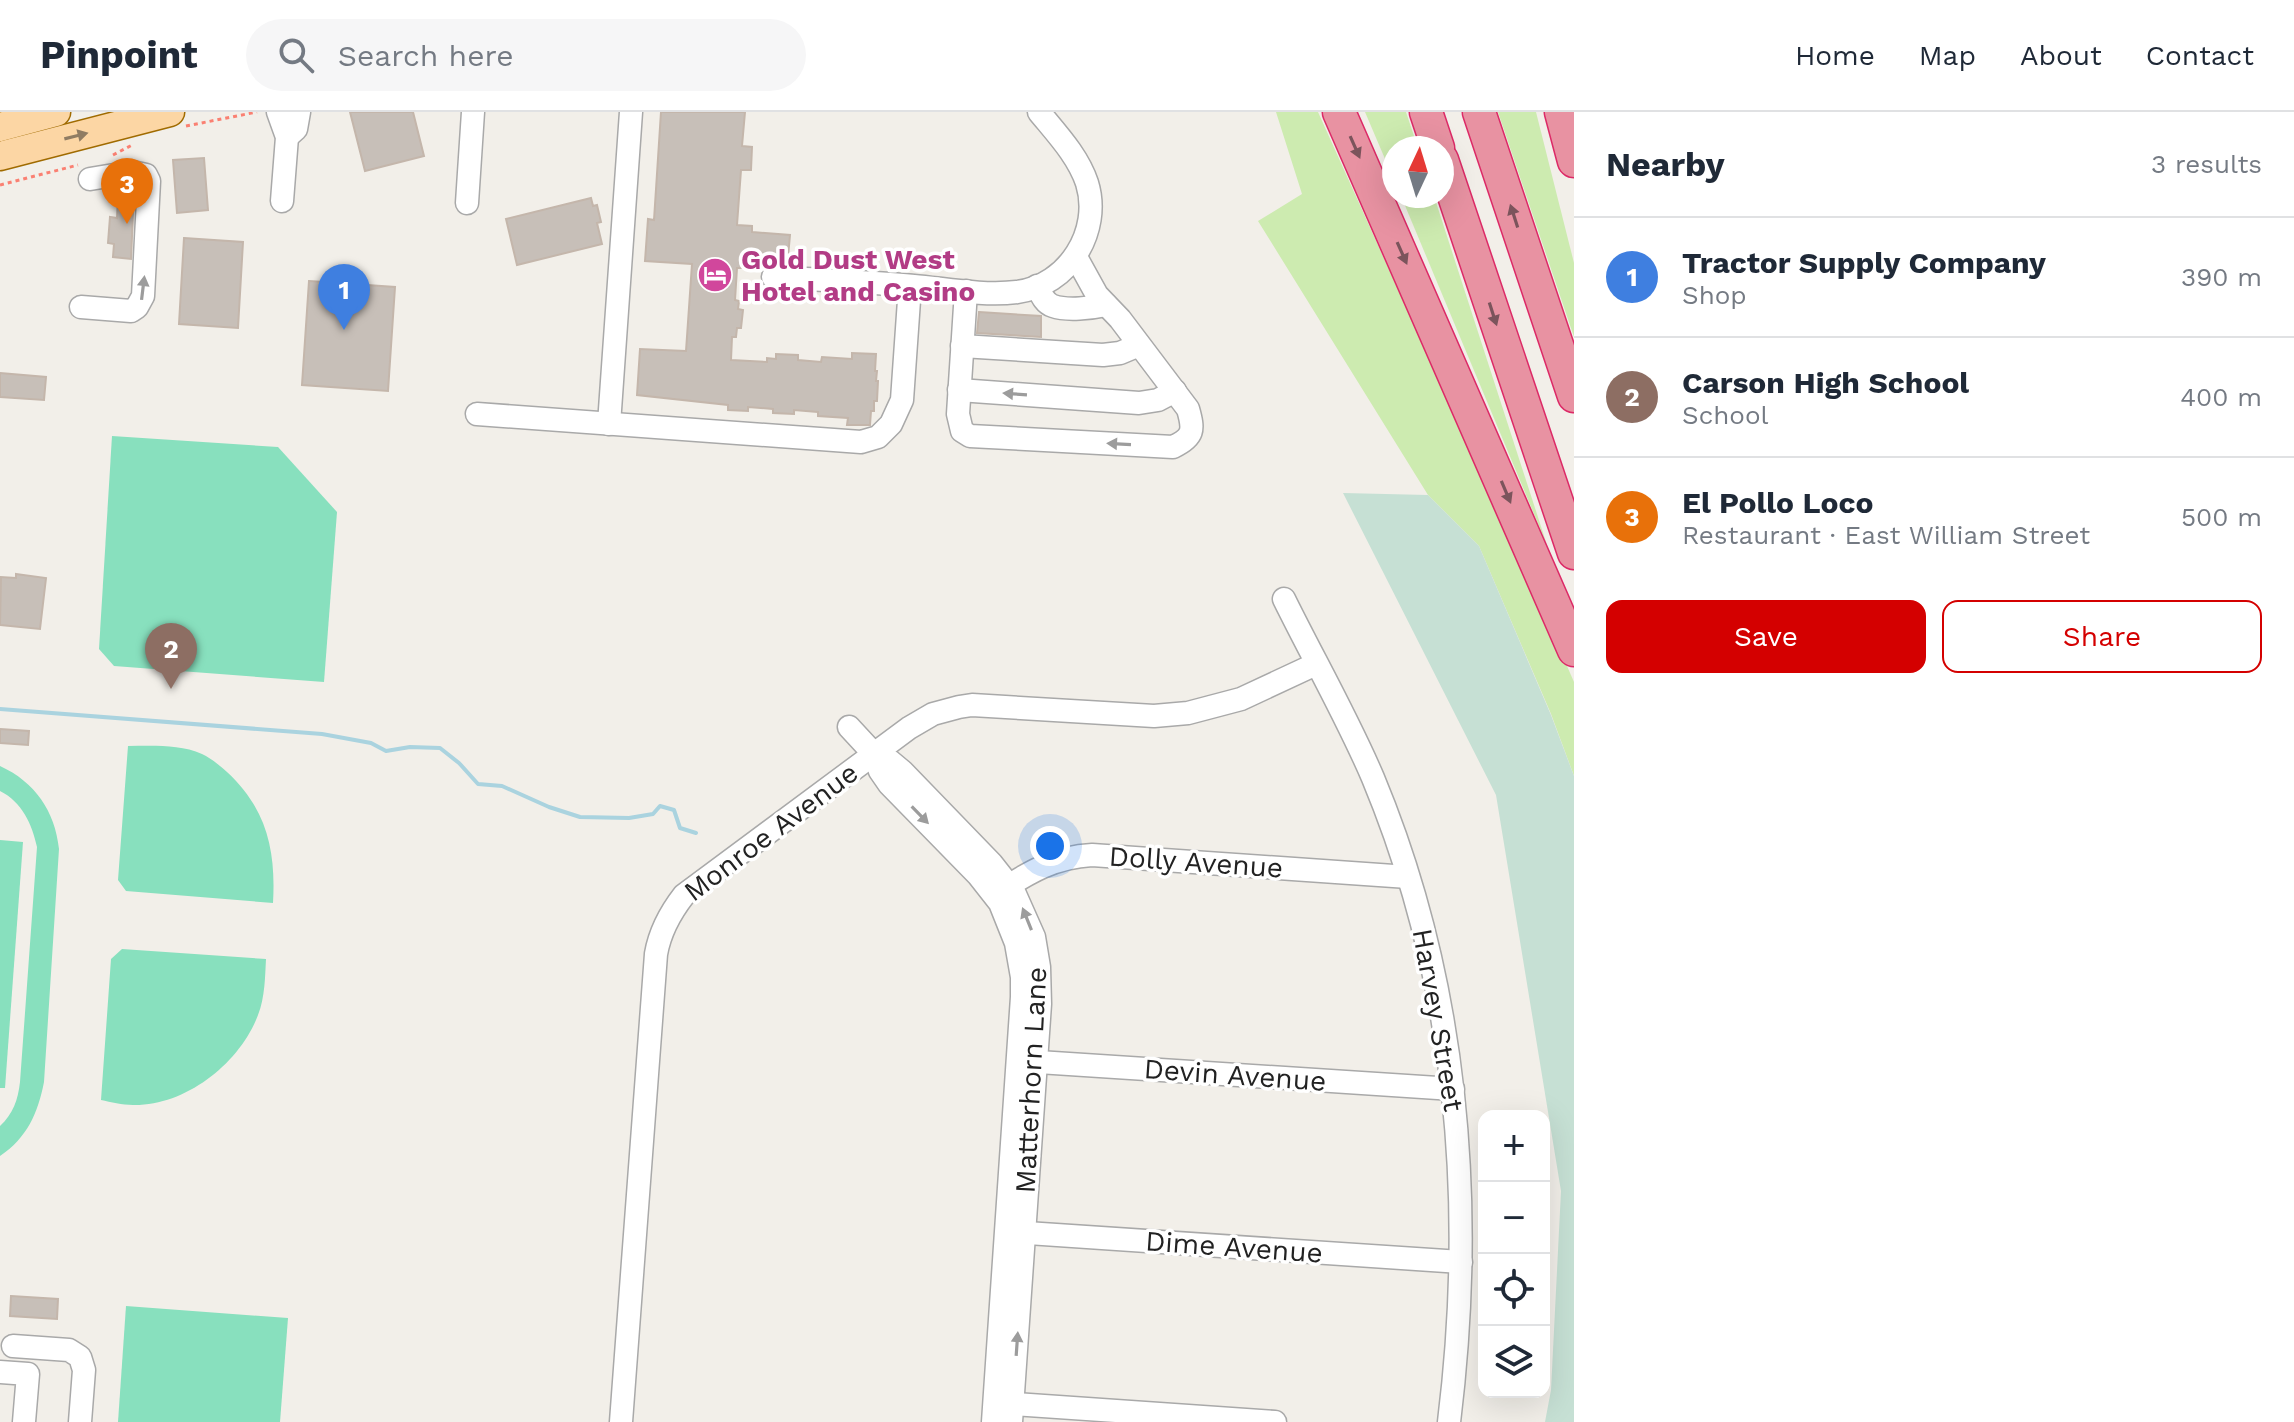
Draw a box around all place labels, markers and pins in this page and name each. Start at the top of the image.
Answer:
pin: 3 [101,158,153,224]
place label: Gold Dust West Hotel and Casino [741,243,975,308]
hotel icon: Gold Dust West Hotel and Casino [696,256,734,294]
pin: 1 [318,264,370,330]
pin: 2 [145,623,197,689]

